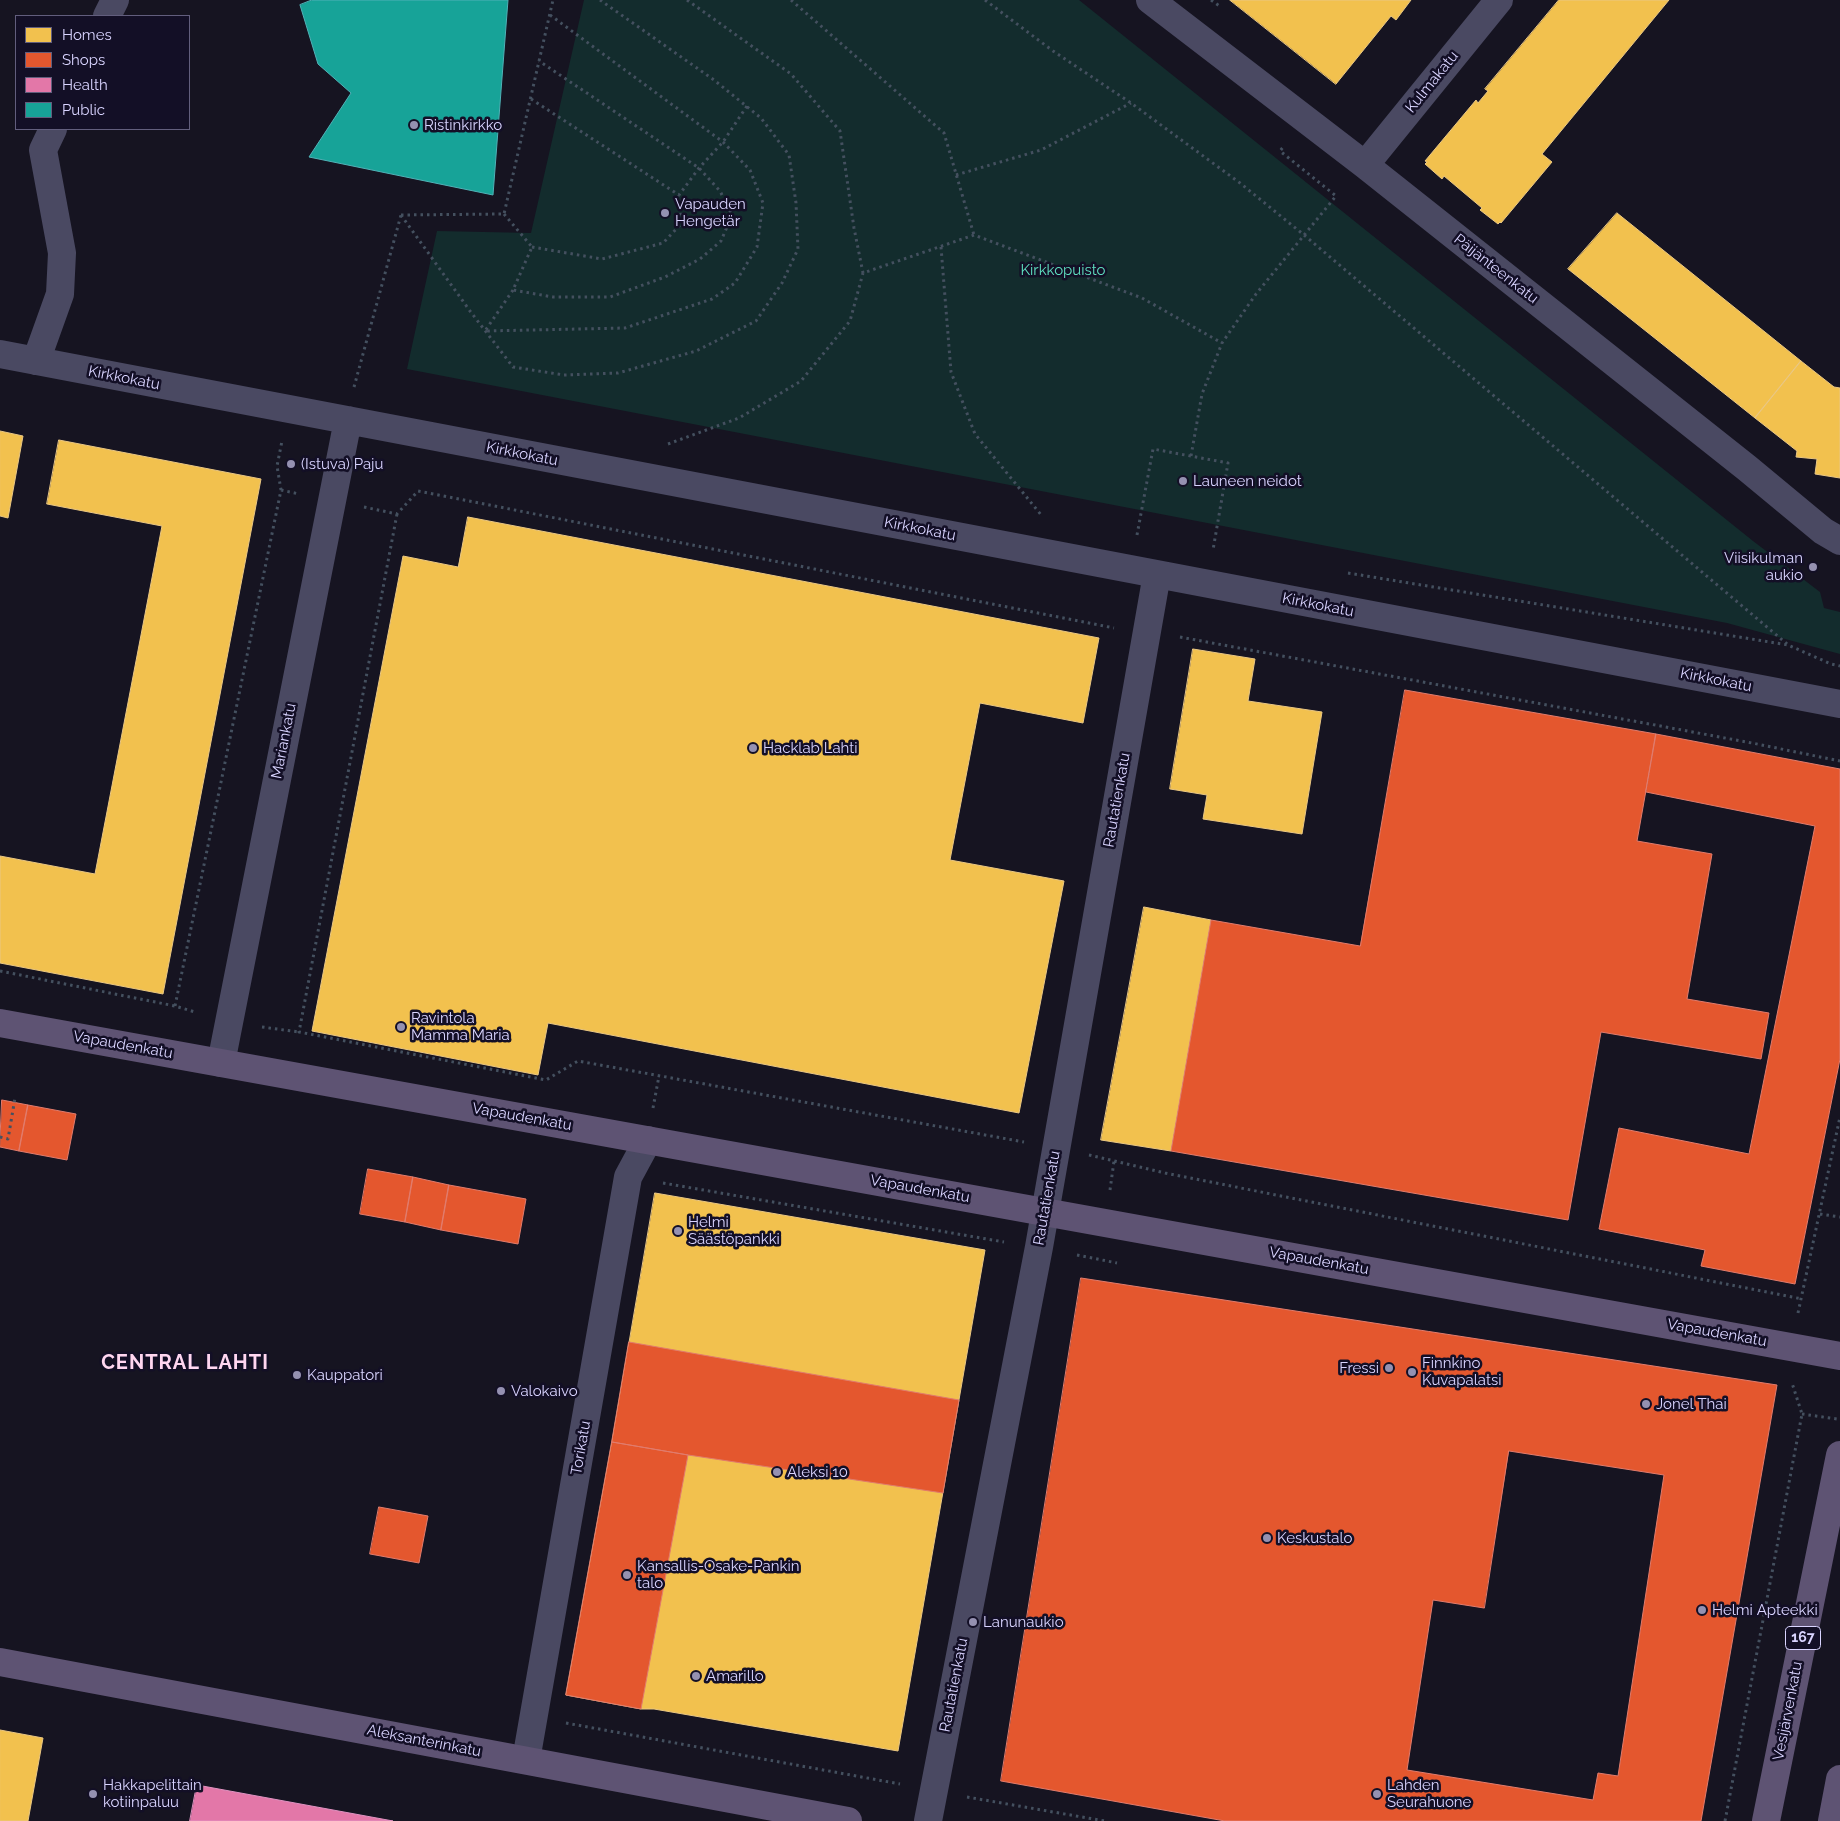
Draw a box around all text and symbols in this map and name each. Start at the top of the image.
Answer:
legend [15,15,190,130]
text: Homes [62,26,112,44]
street label: Kulmakatu [1402,47,1462,117]
text: Shops [62,51,105,69]
text: Health [62,76,108,94]
text: Public [62,101,105,119]
place label: Ristinkirkko [424,116,502,134]
marker: Ristinkirkko [408,119,420,131]
place label: Vapauden Hengetär [675,195,746,230]
marker: Vapauden Hengetär [659,207,671,219]
street label: Päijänteenkatu [1450,230,1542,308]
park label: Kirkkopuisto [1020,261,1106,279]
street label: Kirkkokatu [87,362,161,394]
street label: Kirkkokatu [485,438,559,470]
place label: (Istuva) Paju [301,455,383,473]
marker: (Istuva) Paju [285,458,297,470]
place label: Launeen neidot [1193,472,1302,490]
marker: Launeen neidot [1177,475,1189,487]
street label: Kirkkokatu [883,513,957,545]
place label: Viisikulman aukio [1724,549,1803,584]
marker: Viisikulman aukio [1807,561,1819,573]
street label: Kirkkokatu [1281,589,1355,621]
street label: Kirkkokatu [1679,664,1753,696]
street label: Mariankatu [268,702,300,780]
place label: Hacklab Lahti [763,739,858,757]
marker: Hacklab Lahti [747,742,759,754]
street label: Rautatienkatu [1100,751,1134,849]
place label: Ravintola Mamma Maria [411,1009,510,1044]
marker: Ravintola Mamma Maria [395,1021,407,1033]
street label: Vapaudenkatu [72,1027,174,1063]
street label: Vapaudenkatu [471,1099,573,1135]
street label: Rautatienkatu [1030,1149,1064,1247]
street label: Vapaudenkatu [869,1171,971,1207]
place label: Helmi Säästöpankki [688,1213,780,1248]
marker: Helmi Säästöpankki [672,1225,684,1237]
street label: Vapaudenkatu [1268,1243,1370,1279]
street label: Vapaudenkatu [1666,1315,1768,1351]
district label: CENTRAL LAHTI [100,1351,270,1375]
place label: Finnkino Kuvapalatsi [1422,1354,1501,1389]
place label: Fressi [1339,1359,1379,1377]
marker: Fressi [1383,1362,1395,1374]
place label: Kauppatori [307,1366,383,1384]
marker: Finnkino Kuvapalatsi [1406,1366,1418,1378]
marker: Kauppatori [291,1369,303,1381]
place label: Valokaivo [511,1382,578,1400]
marker: Valokaivo [495,1385,507,1397]
place label: Jonel Thai [1656,1395,1727,1413]
marker: Jonel Thai [1640,1398,1652,1410]
street label: Torikatu [567,1419,595,1477]
place label: Aleksi 10 [787,1463,848,1481]
marker: Aleksi 10 [771,1466,783,1478]
place label: Keskustalo [1277,1529,1353,1547]
marker: Keskustalo [1261,1532,1273,1544]
place label: Kansallis-Osake-Pankin talo [637,1557,799,1592]
marker: Kansallis-Osake-Pankin talo [621,1569,633,1581]
place label: Helmi Apteekki [1712,1601,1818,1619]
marker: Helmi Apteekki [1696,1604,1708,1616]
place label: Lanunaukio [983,1613,1064,1631]
marker: Lanunaukio [967,1616,979,1628]
road number: 167 [1786,1626,1820,1650]
street label: Rautatienkatu [936,1636,972,1734]
street label: Vesijärvenkatu [1770,1660,1806,1762]
place label: Amarillo [706,1667,764,1685]
marker: Amarillo [690,1670,702,1682]
street label: Aleksanterinkatu [365,1721,483,1761]
place label: Hakkapelittain kotiinpaluu [103,1776,202,1811]
place label: Lahden Seurahuone [1387,1776,1471,1811]
marker: Hakkapelittain kotiinpaluu [87,1788,99,1800]
marker: Lahden Seurahuone [1371,1788,1383,1800]

